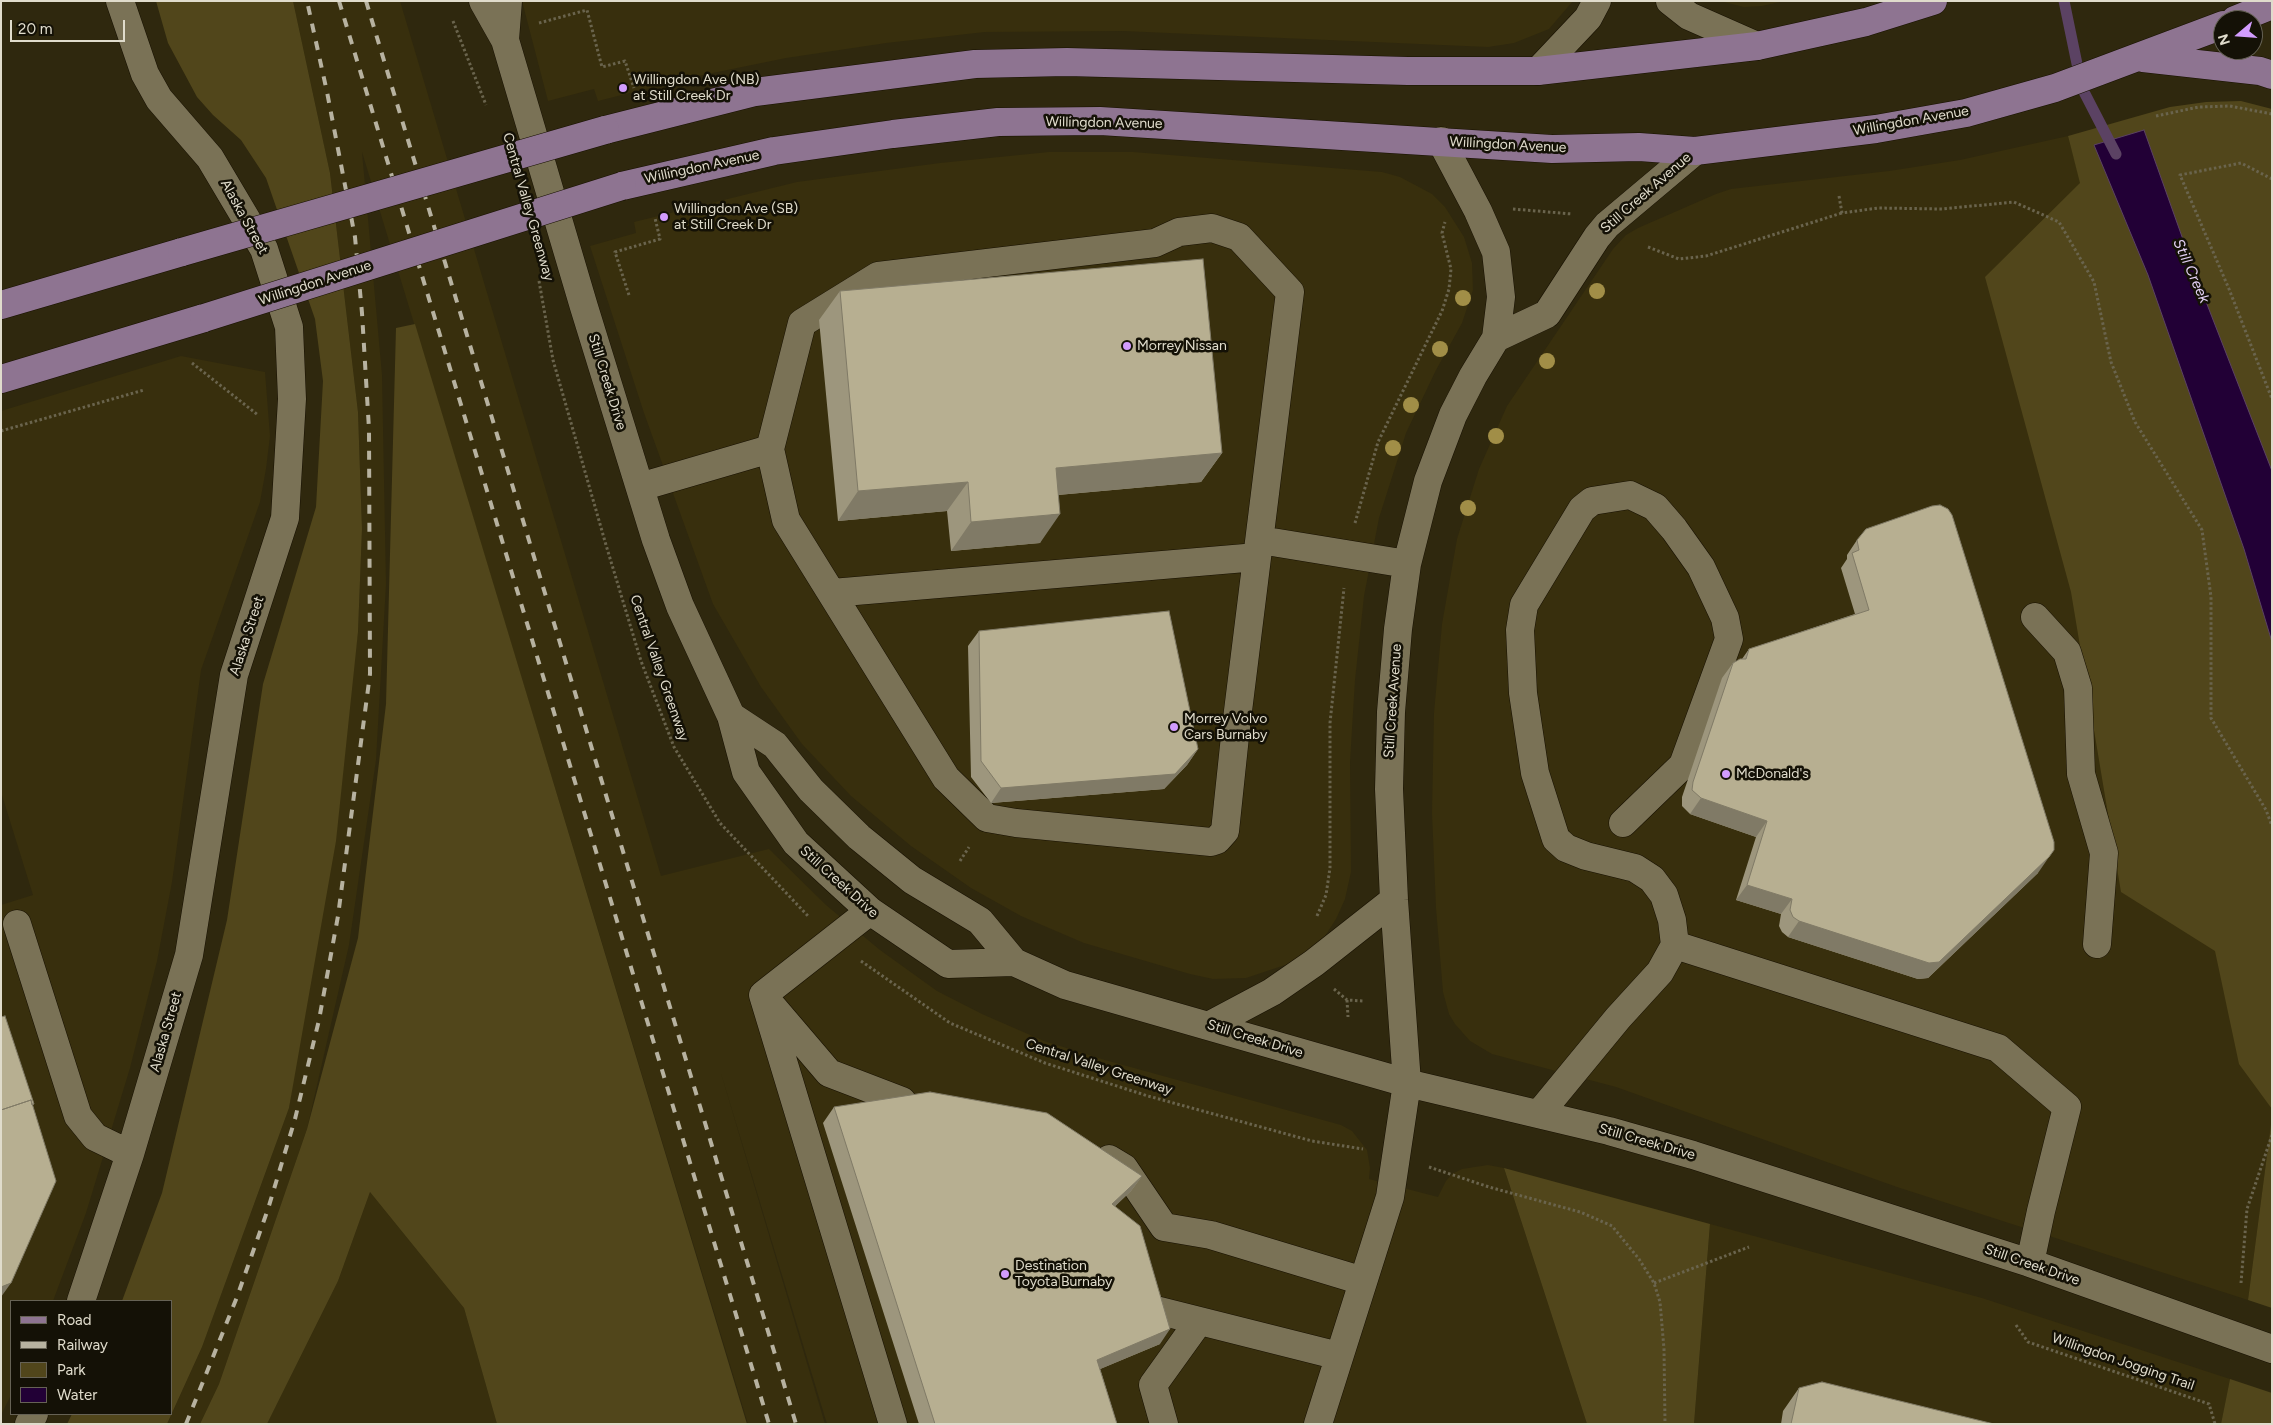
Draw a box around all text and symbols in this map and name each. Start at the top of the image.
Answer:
scale bar [12,10,128,42]
north arrow [2213,10,2263,60]
text: 20 m [18,20,52,38]
text: N [2214,32,2234,47]
place label: Willingdon Ave (NB) at Still Creek Dr [633,72,759,104]
marker: Willingdon Ave (NB) at Still Creek Dr [617,82,629,94]
street label: Willingdon Avenue [1852,103,1970,139]
street label: Willingdon Avenue [1045,114,1163,132]
street label: Central Valley Greenway [499,131,557,283]
street label: Willingdon Avenue [1449,134,1567,156]
street label: Willingdon Avenue [643,147,761,187]
street label: Still Creek Avenue [1597,149,1695,237]
street label: Alaska Street [217,177,271,257]
place label: Willingdon Ave (SB) at Still Creek Dr [674,201,798,233]
marker: Willingdon Ave (SB) at Still Creek Dr [658,211,670,223]
water label: Still Creek [2169,236,2213,306]
street label: Willingdon Avenue [257,257,373,309]
street label: Still Creek Drive [584,332,630,432]
place label: Morrey Nissan [1137,338,1227,354]
marker: Morrey Nissan [1121,340,1133,352]
street label: Central Valley Greenway [626,593,692,743]
street label: Alaska Street [226,594,268,678]
street label: Still Creek Avenue [1381,643,1405,759]
place label: Morrey Volvo Cars Burnaby [1184,711,1267,744]
marker: Morrey Volvo Cars Burnaby [1168,721,1180,733]
place label: McDonald's [1736,766,1809,782]
marker: McDonald's [1720,768,1732,780]
street label: Still Creek Drive [796,842,882,922]
street label: Alaska Street [147,990,185,1074]
street label: Still Creek Drive [1205,1016,1305,1062]
street label: Central Valley Greenway [1023,1035,1175,1099]
street label: Still Creek Drive [1597,1120,1697,1164]
street label: Still Creek Drive [1982,1241,2082,1289]
place label: Destination Toyota Burnaby [1015,1258,1112,1290]
marker: Destination Toyota Burnaby [999,1268,1011,1280]
legend [10,1300,172,1415]
text: Road [57,1311,92,1329]
street label: Willingdon Jogging Trail [2050,1330,2196,1394]
text: Railway [57,1336,108,1354]
text: Park [57,1361,86,1379]
text: Water [57,1386,97,1404]

